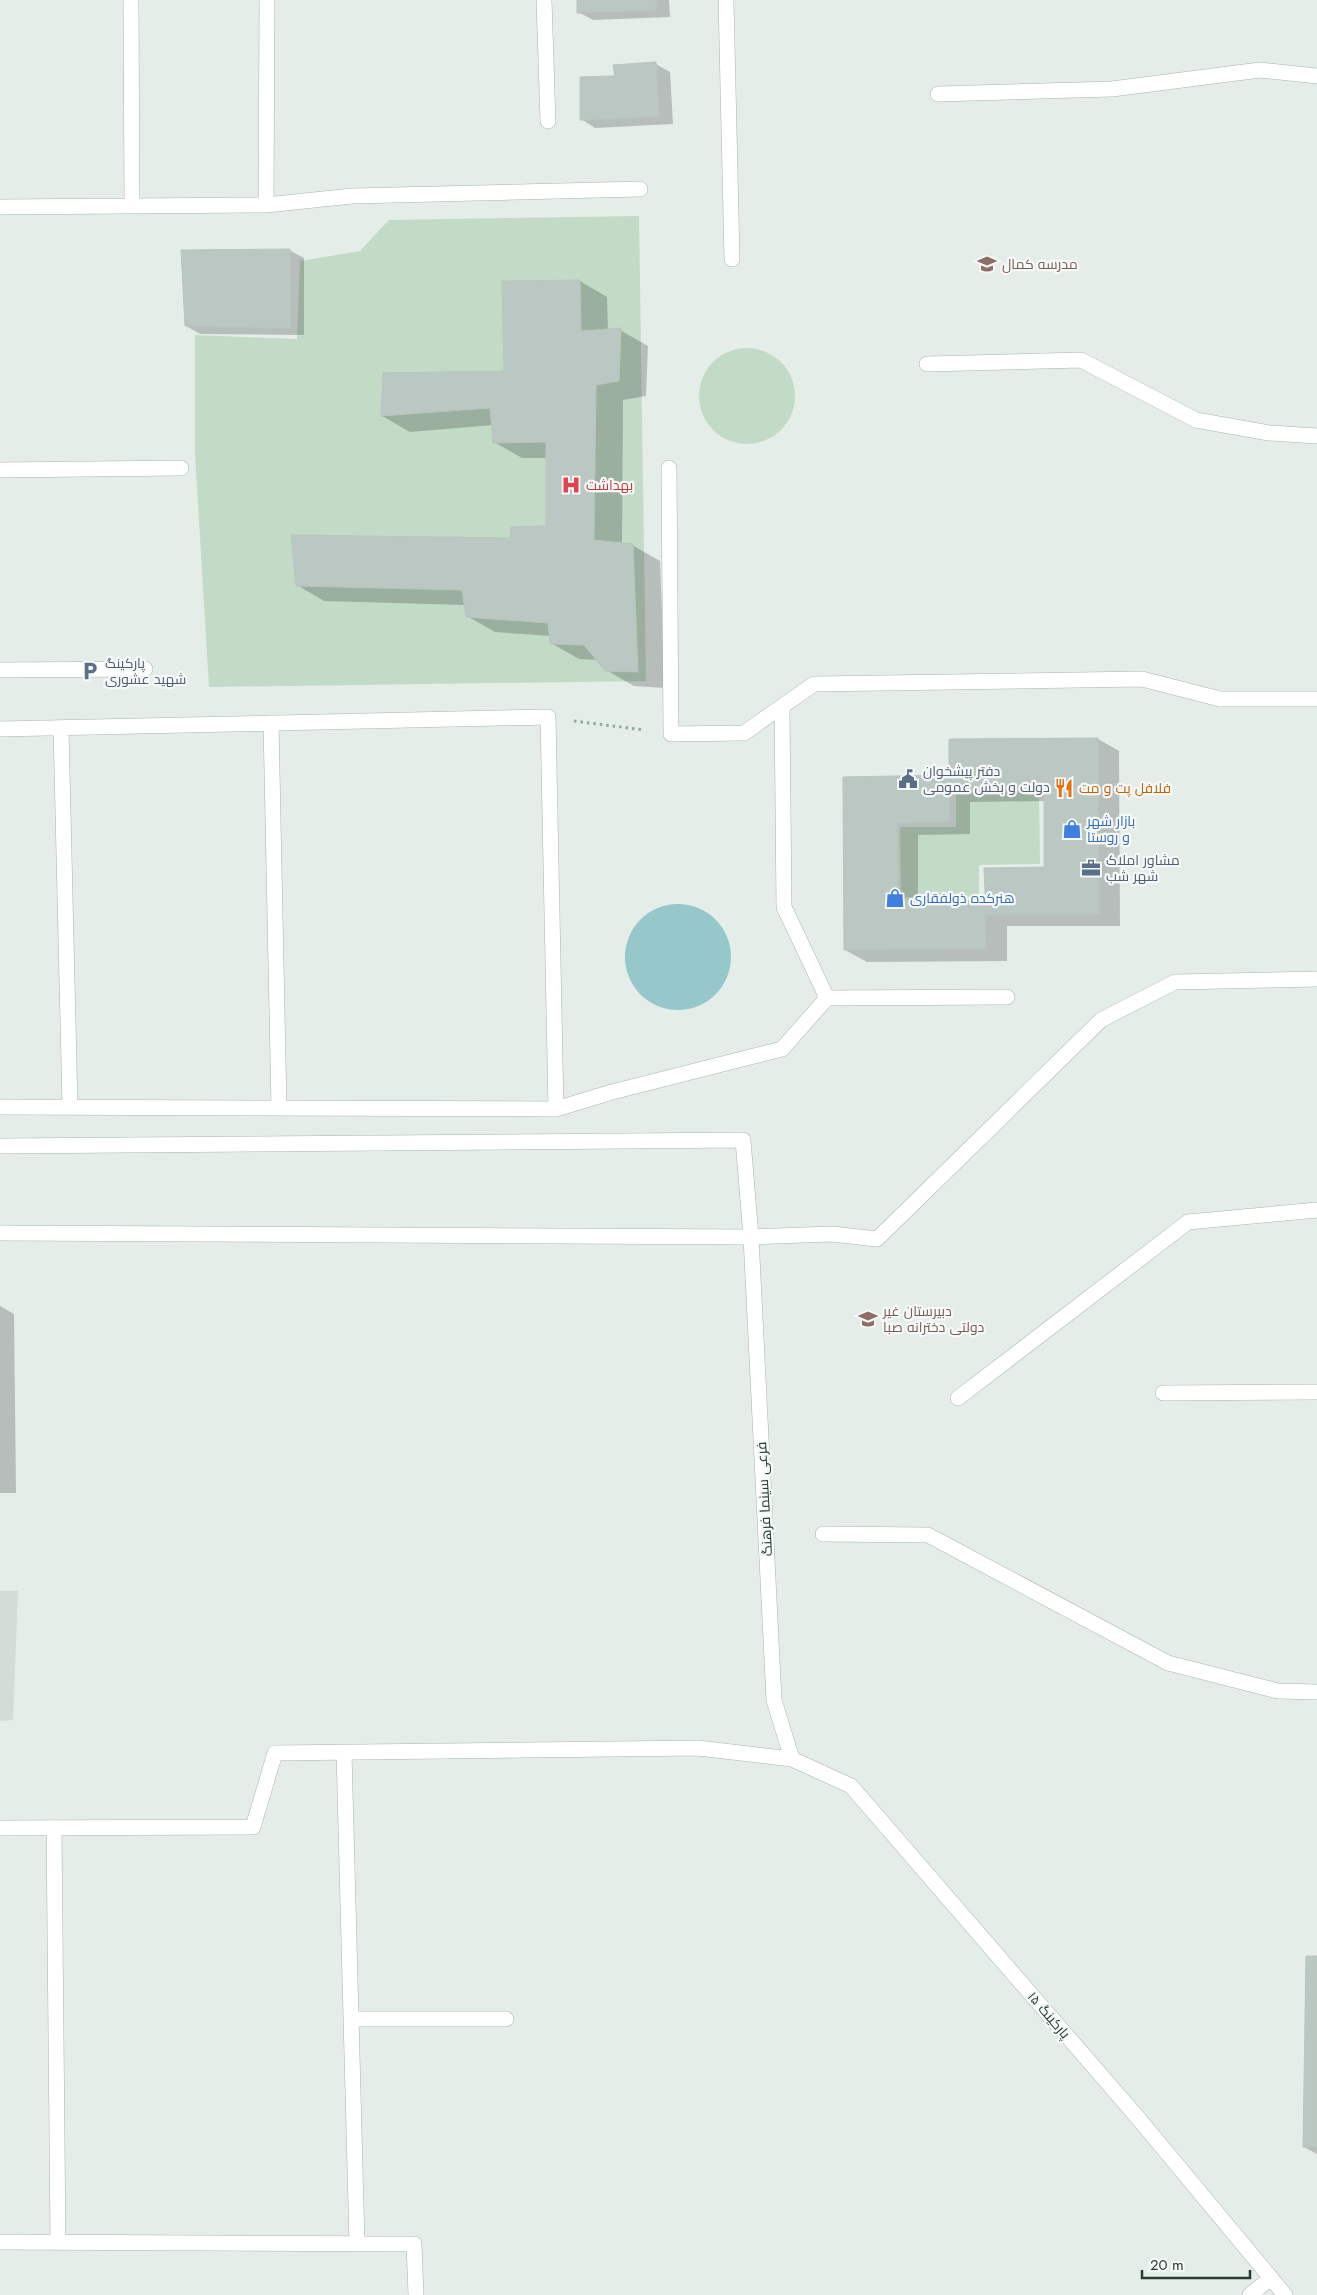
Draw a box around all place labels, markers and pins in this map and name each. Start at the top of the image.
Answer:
school or university icon: مدرسه کمال [976,253,998,275]
place label: مدرسه کمال [1002,254,1078,274]
hospital icon: بهداشت [560,474,582,496]
place label: بهداشت [586,475,633,495]
place label: پارکینگ شهید عشوری [105,653,186,689]
parking icon: پارکینگ شهید عشوری [79,660,101,682]
place label: دفتر پیشخوان دولت و بخش عمومی [923,761,1050,797]
public building icon: دفتر پیشخوان دولت و بخش عمومی [897,768,919,790]
restaurant icon: فلافل پت و مت [1053,777,1075,799]
place label: فلافل پت و مت [1079,778,1171,798]
place label: بازار شهر و روستا [1086,811,1135,847]
shop icon: بازار شهر و روستا [1061,818,1083,840]
place label: مشاور املاک شهر شب [1106,850,1180,886]
office icon: مشاور املاک شهر شب [1080,857,1102,879]
shop icon: هنرکده ذولفقاری [884,887,906,909]
place label: هنرکده ذولفقاری [910,888,1015,908]
place label: دبیرستان غیر دولتی دخترانه صبا [882,1301,984,1337]
school or university icon: دبیرستان غیر دولتی دخترانه صبا [857,1308,879,1330]

